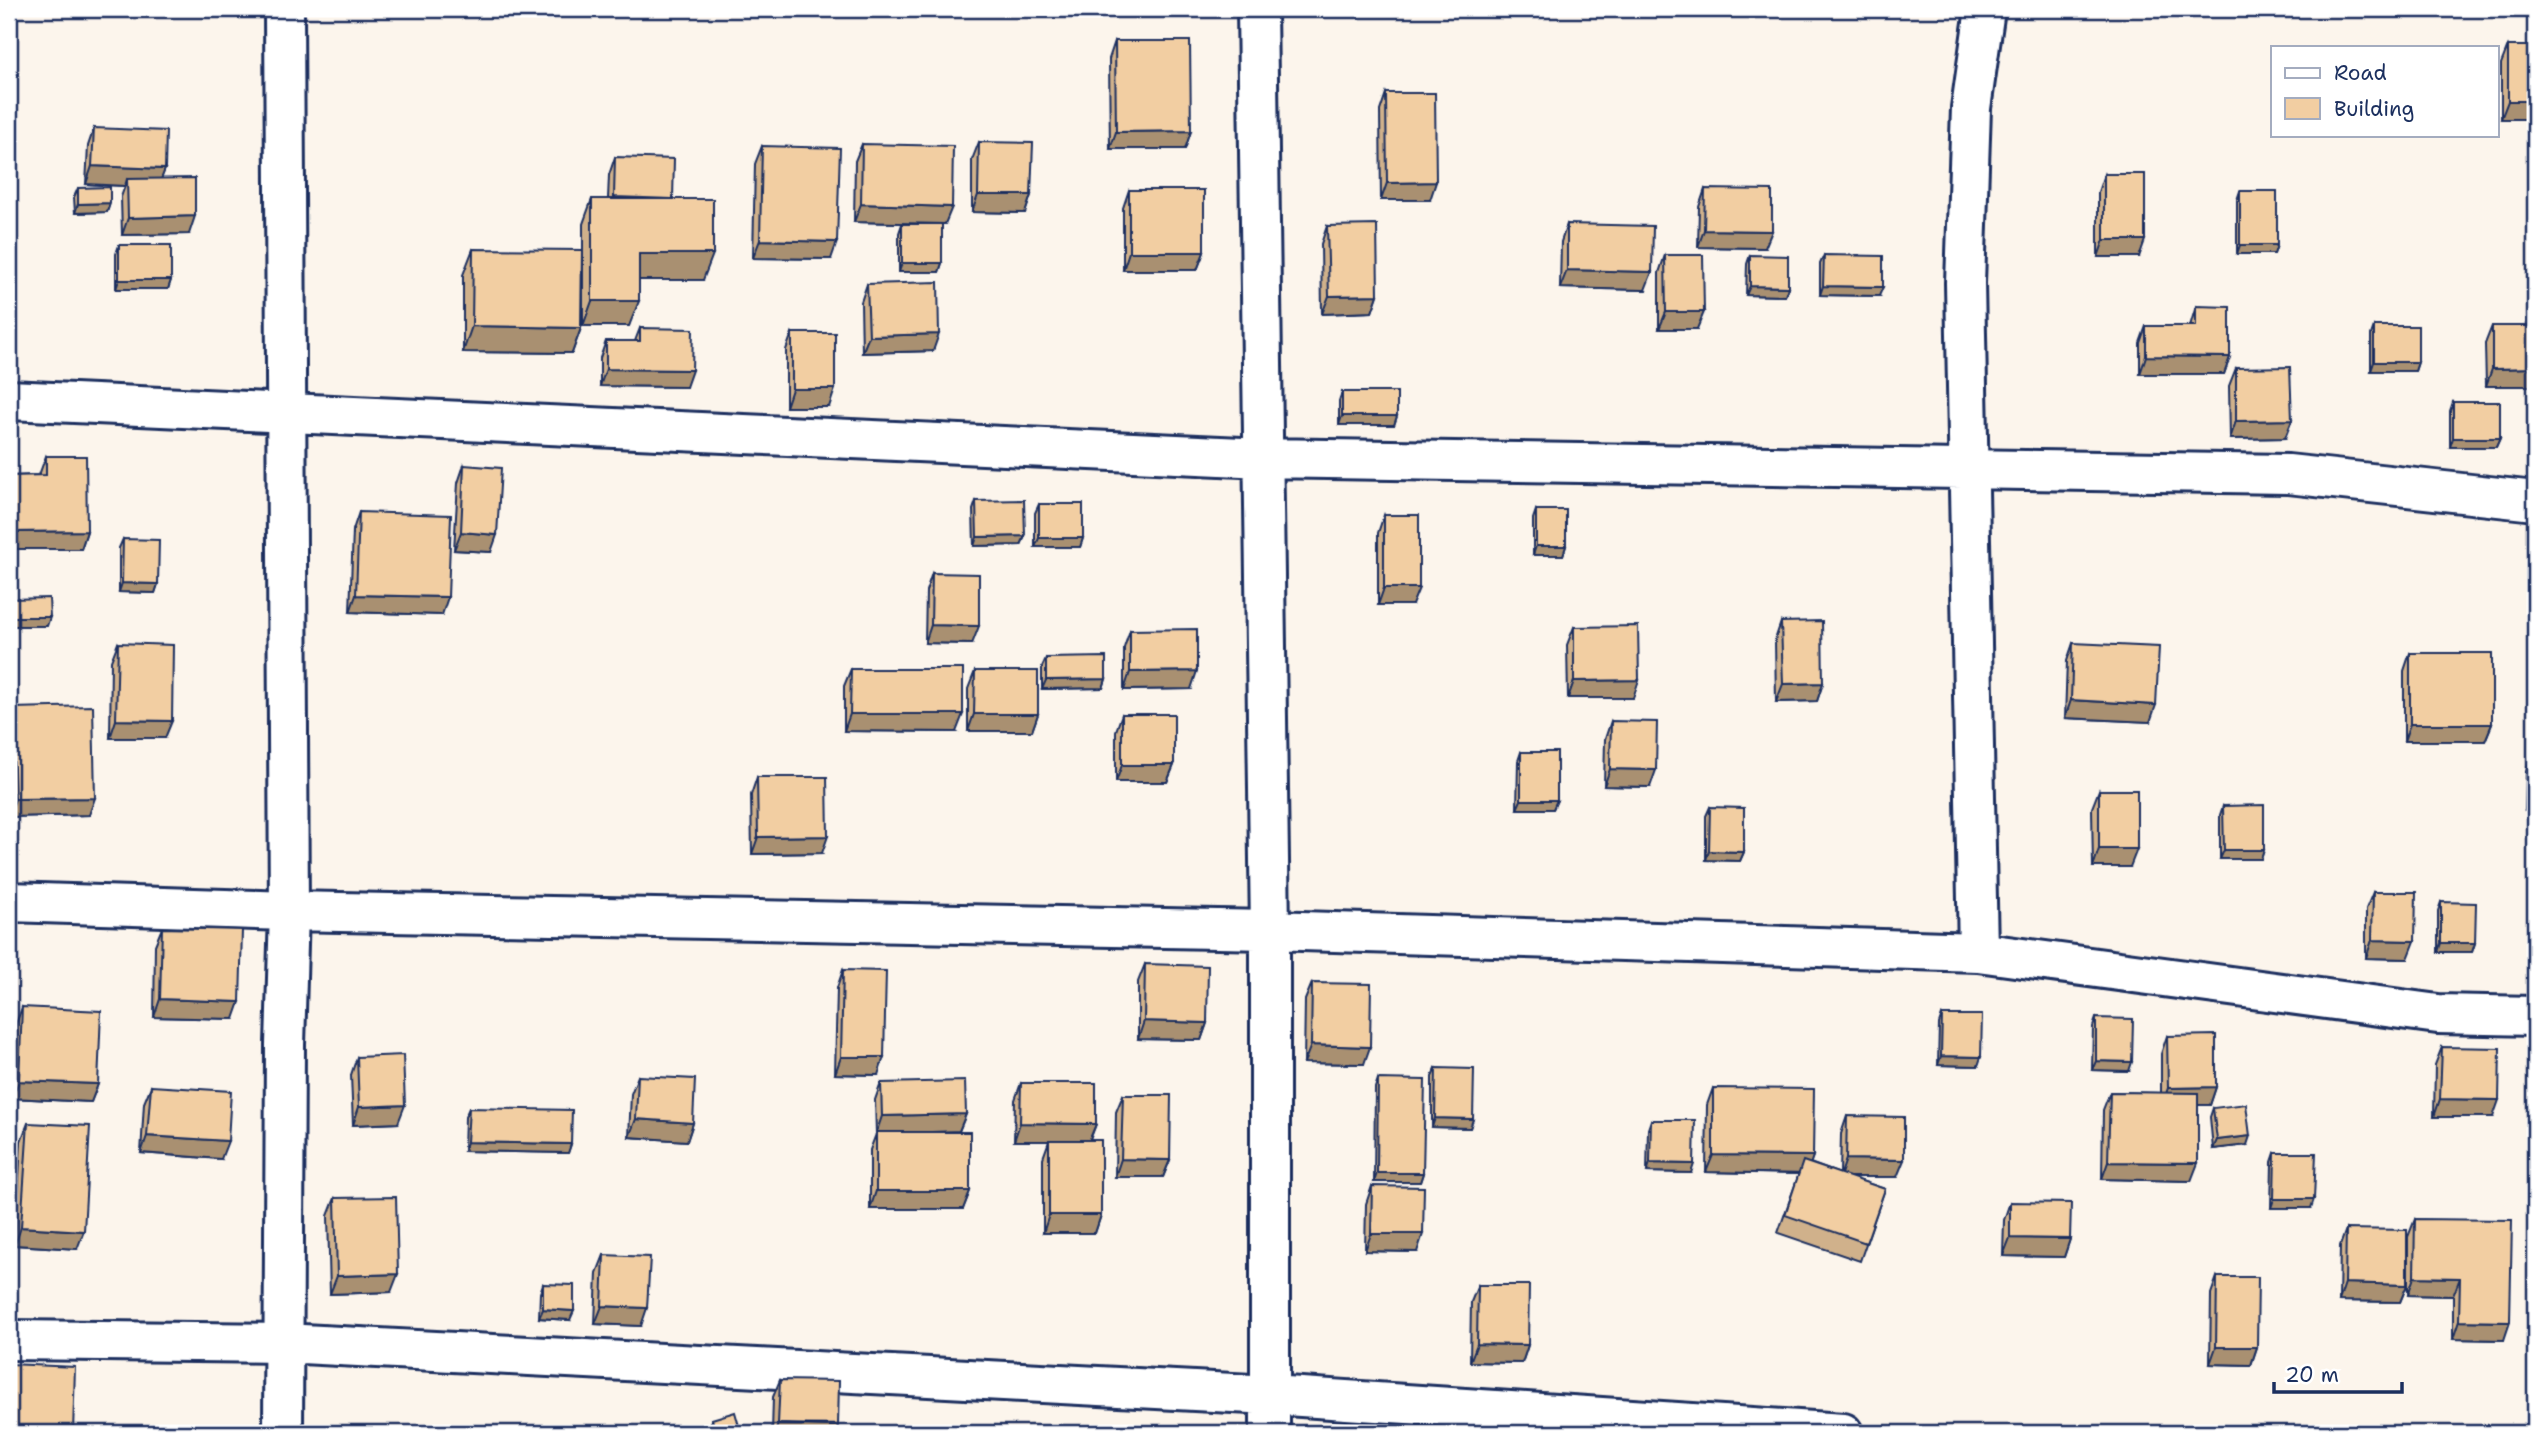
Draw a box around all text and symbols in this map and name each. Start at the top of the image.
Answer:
legend [2271,46,2498,136]
text: Road [2334,59,2387,87]
text: Building [2334,95,2414,123]
scale bar [2274,1351,2402,1395]
text: 20 m [2285,1361,2339,1389]

